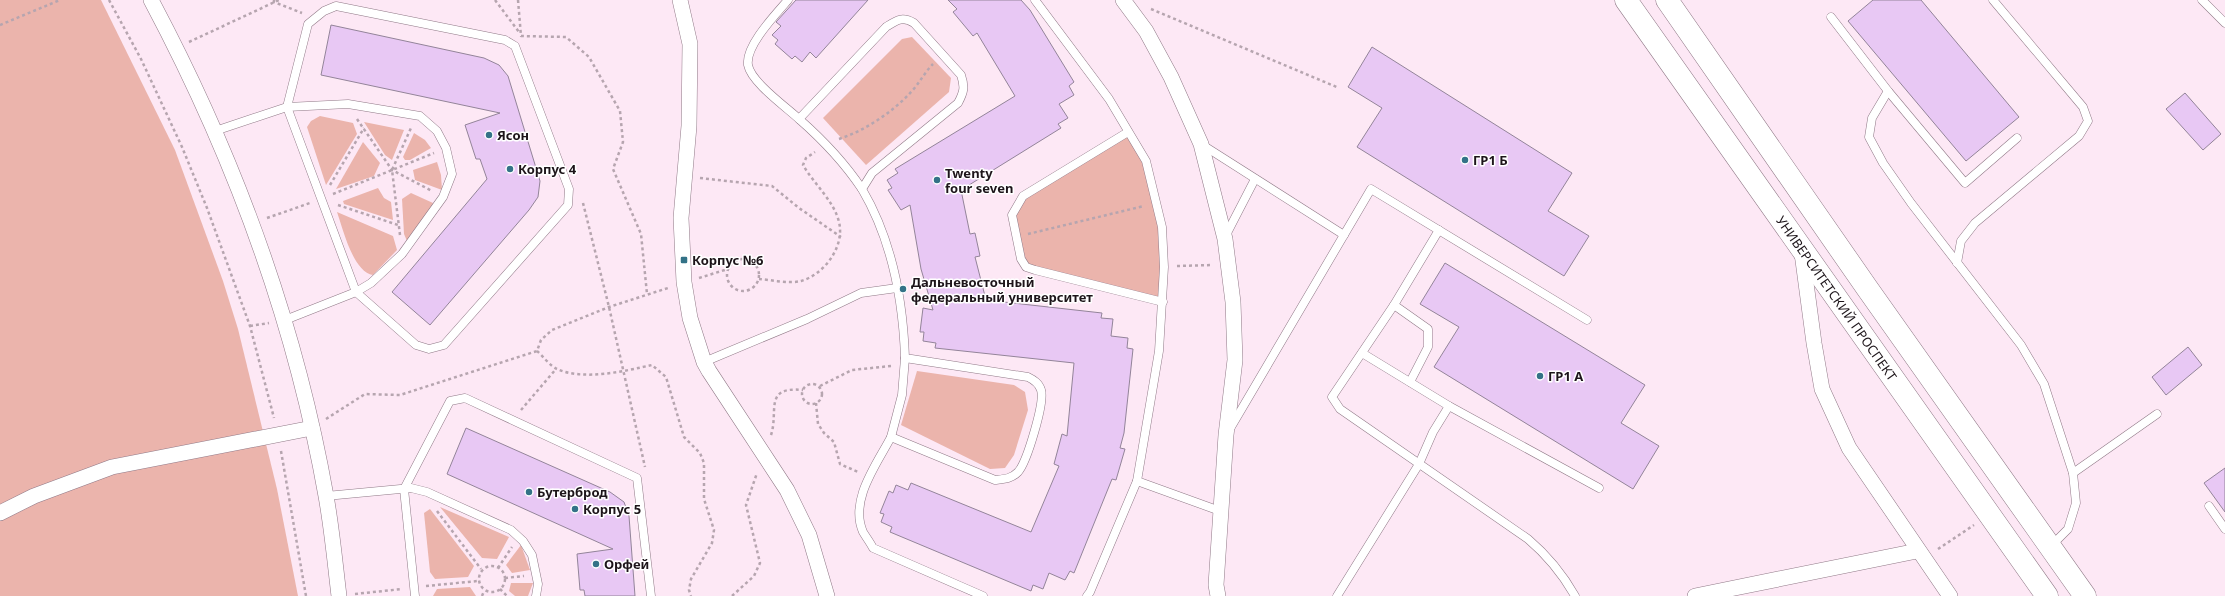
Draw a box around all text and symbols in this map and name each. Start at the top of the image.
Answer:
place label: Ясон [497,126,529,144]
marker: Ясон [484,130,494,140]
place label: ГР1 Б [1473,151,1508,169]
marker: ГР1 Б [1460,155,1470,165]
place label: Корпус 4 [518,160,577,178]
marker: Корпус 4 [505,164,515,174]
place label: Twenty four seven [945,164,1013,197]
marker: Twenty four seven [932,175,942,185]
street label: УНИВЕРСИТЕТСКИЙ ПРОСПЕКТ [1772,212,1901,385]
place label: Корпус №6 [692,251,764,269]
marker: Корпус №6 [679,255,689,265]
place label: Дальневосточный федеральный университет [911,273,1093,306]
marker: Дальневосточный федеральный университет [898,284,908,294]
place label: ГР1 А [1548,367,1583,385]
marker: ГР1 А [1535,371,1545,381]
place label: Бутерброд [537,483,608,501]
marker: Бутерброд [524,487,534,497]
place label: Корпус 5 [583,500,641,518]
marker: Корпус 5 [570,504,580,514]
place label: Орфей [604,555,649,573]
marker: Орфей [591,559,601,569]

